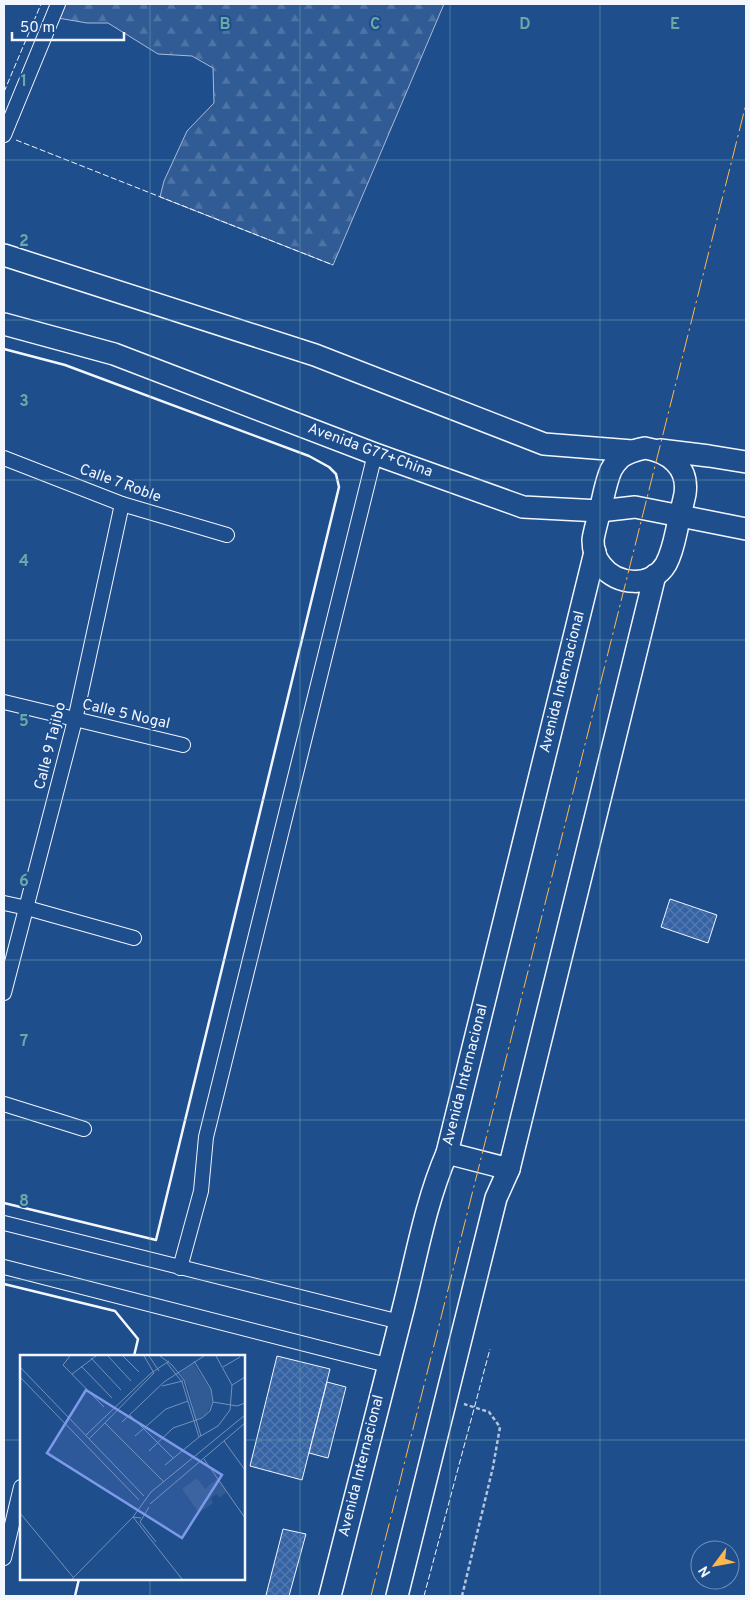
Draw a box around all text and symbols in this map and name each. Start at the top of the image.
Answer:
scale bar [12,10,125,42]
text: B [219,15,231,35]
text: C [370,15,380,35]
text: D [519,15,531,35]
text: E [670,15,680,35]
text: 50 m [20,19,55,38]
text: 1 [21,72,27,92]
text: 2 [19,232,29,252]
text: 3 [19,392,29,412]
street label: Avenida G77+China [305,420,435,482]
street label: Calle 7 Roble [77,460,163,508]
text: 4 [19,552,29,572]
street label: Avenida Internacional [536,609,590,755]
street label: Calle 5 Nogal [80,696,172,734]
street label: Calle 9 Tajibo [31,700,71,792]
text: 5 [19,712,29,732]
text: 6 [19,872,29,892]
street label: Avenida Internacional [439,1002,493,1148]
text: 7 [20,1032,28,1052]
text: 8 [19,1192,29,1212]
inset map [20,1355,245,1580]
street label: Avenida Internacional [335,1393,389,1539]
north arrow [690,1540,740,1590]
text: N [695,1562,715,1580]

